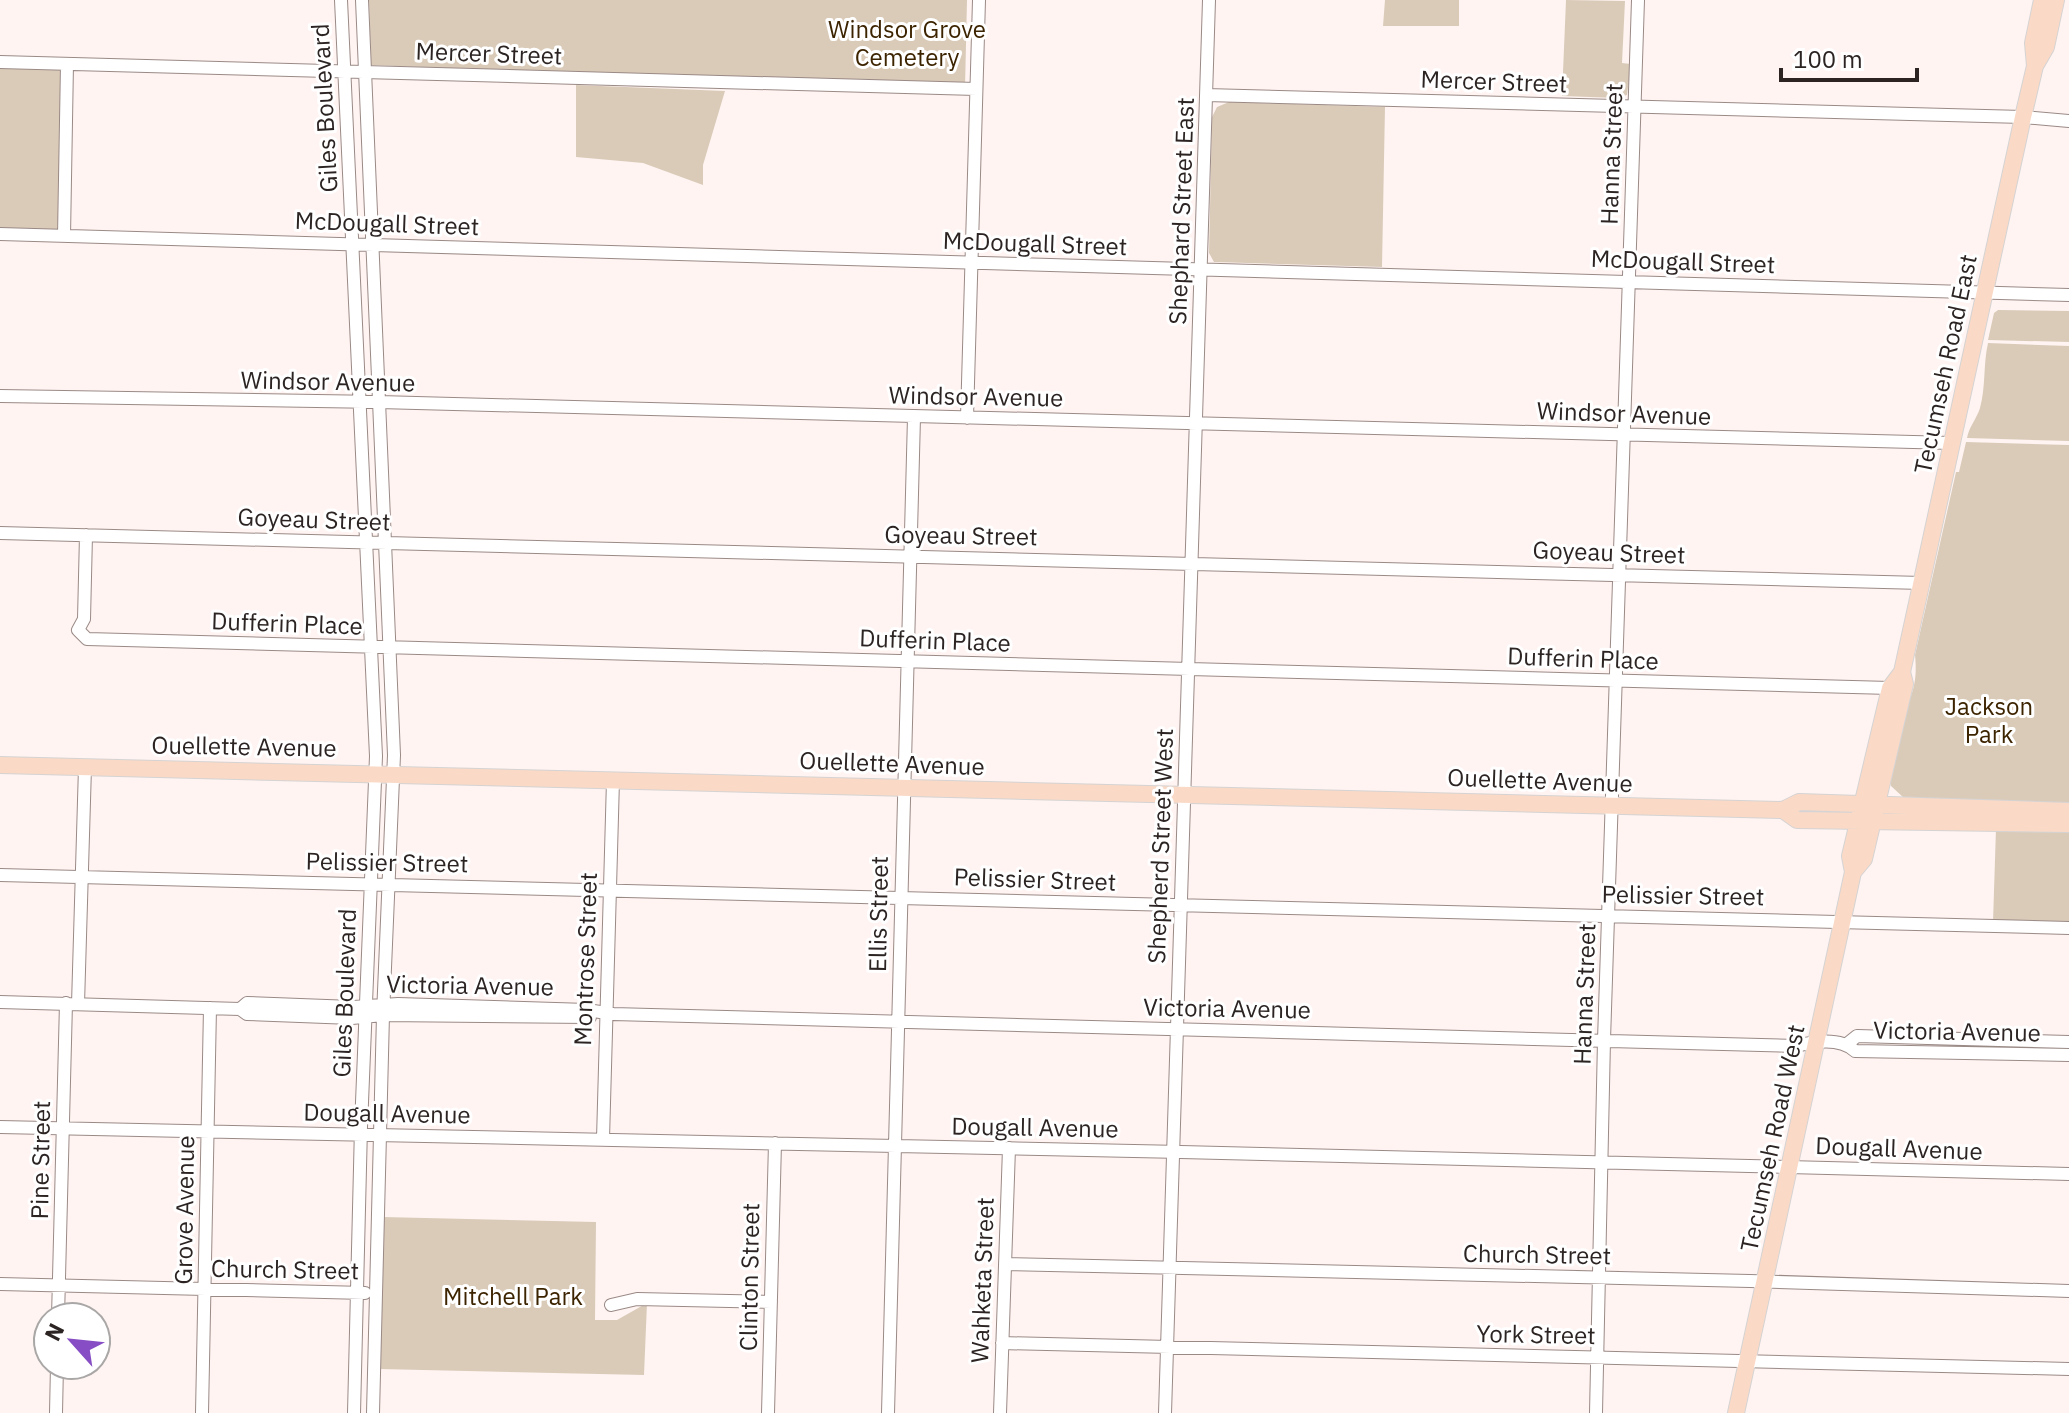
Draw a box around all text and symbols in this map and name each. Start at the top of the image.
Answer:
park label: Windsor Grove Cemetery [828,13,986,73]
street label: Giles Boulevard [304,23,344,193]
scale bar [1781,32,1917,82]
street label: Mercer Street [415,34,563,72]
text: 100 m [1793,43,1863,75]
street label: Mercer Street [1420,62,1568,100]
street label: Hanna Street [1593,83,1629,225]
street label: Shephard Street East [1161,97,1201,325]
street label: McDougall Street [294,204,480,242]
street label: McDougall Street [942,224,1128,262]
street label: McDougall Street [1590,242,1776,280]
street label: Tecumseh Road East [1906,251,1984,477]
street label: Windsor Avenue [240,363,416,399]
street label: Windsor Avenue [888,378,1064,414]
street label: Windsor Avenue [1536,394,1712,432]
street label: Goyeau Street [237,500,391,538]
street label: Goyeau Street [884,518,1038,552]
street label: Goyeau Street [1532,533,1686,571]
street label: Dufferin Place [211,604,363,642]
street label: Dufferin Place [859,621,1011,659]
street label: Dufferin Place [1507,639,1659,677]
park label: Jackson Park [1945,690,2033,750]
street label: Ouellette Avenue [151,728,337,764]
street label: Shepherd Street West [1140,728,1180,964]
street label: Ouellette Avenue [799,744,985,782]
street label: Ouellette Avenue [1447,761,1633,799]
street label: Pelissier Street [305,845,469,879]
street label: Ellis Street [861,856,895,972]
street label: Pelissier Street [953,860,1117,898]
street label: Montrose Street [566,872,604,1046]
street label: Pelissier Street [1601,878,1765,912]
street label: Giles Boulevard [325,908,363,1078]
street label: Hanna Street [1566,923,1602,1065]
street label: Victoria Avenue [386,968,554,1002]
street label: Victoria Avenue [1143,991,1311,1025]
street label: Victoria Avenue [1873,1014,2041,1048]
street label: Tecumseh Road West [1732,1022,1812,1254]
street label: Dougall Avenue [303,1096,471,1130]
street label: Pine Street [23,1100,57,1220]
street label: Dougall Avenue [951,1110,1119,1144]
street label: Dougall Avenue [1815,1129,1983,1167]
street label: Grove Avenue [167,1135,201,1285]
street label: Wahketa Street [963,1197,1001,1363]
street label: Clinton Street [732,1203,766,1351]
street label: Church Street [1463,1237,1611,1271]
street label: Church Street [211,1252,359,1286]
park label: Mitchell Park [443,1280,583,1312]
north arrow [32,1301,112,1381]
street label: York Street [1476,1317,1596,1351]
text: N [37,1318,70,1345]

